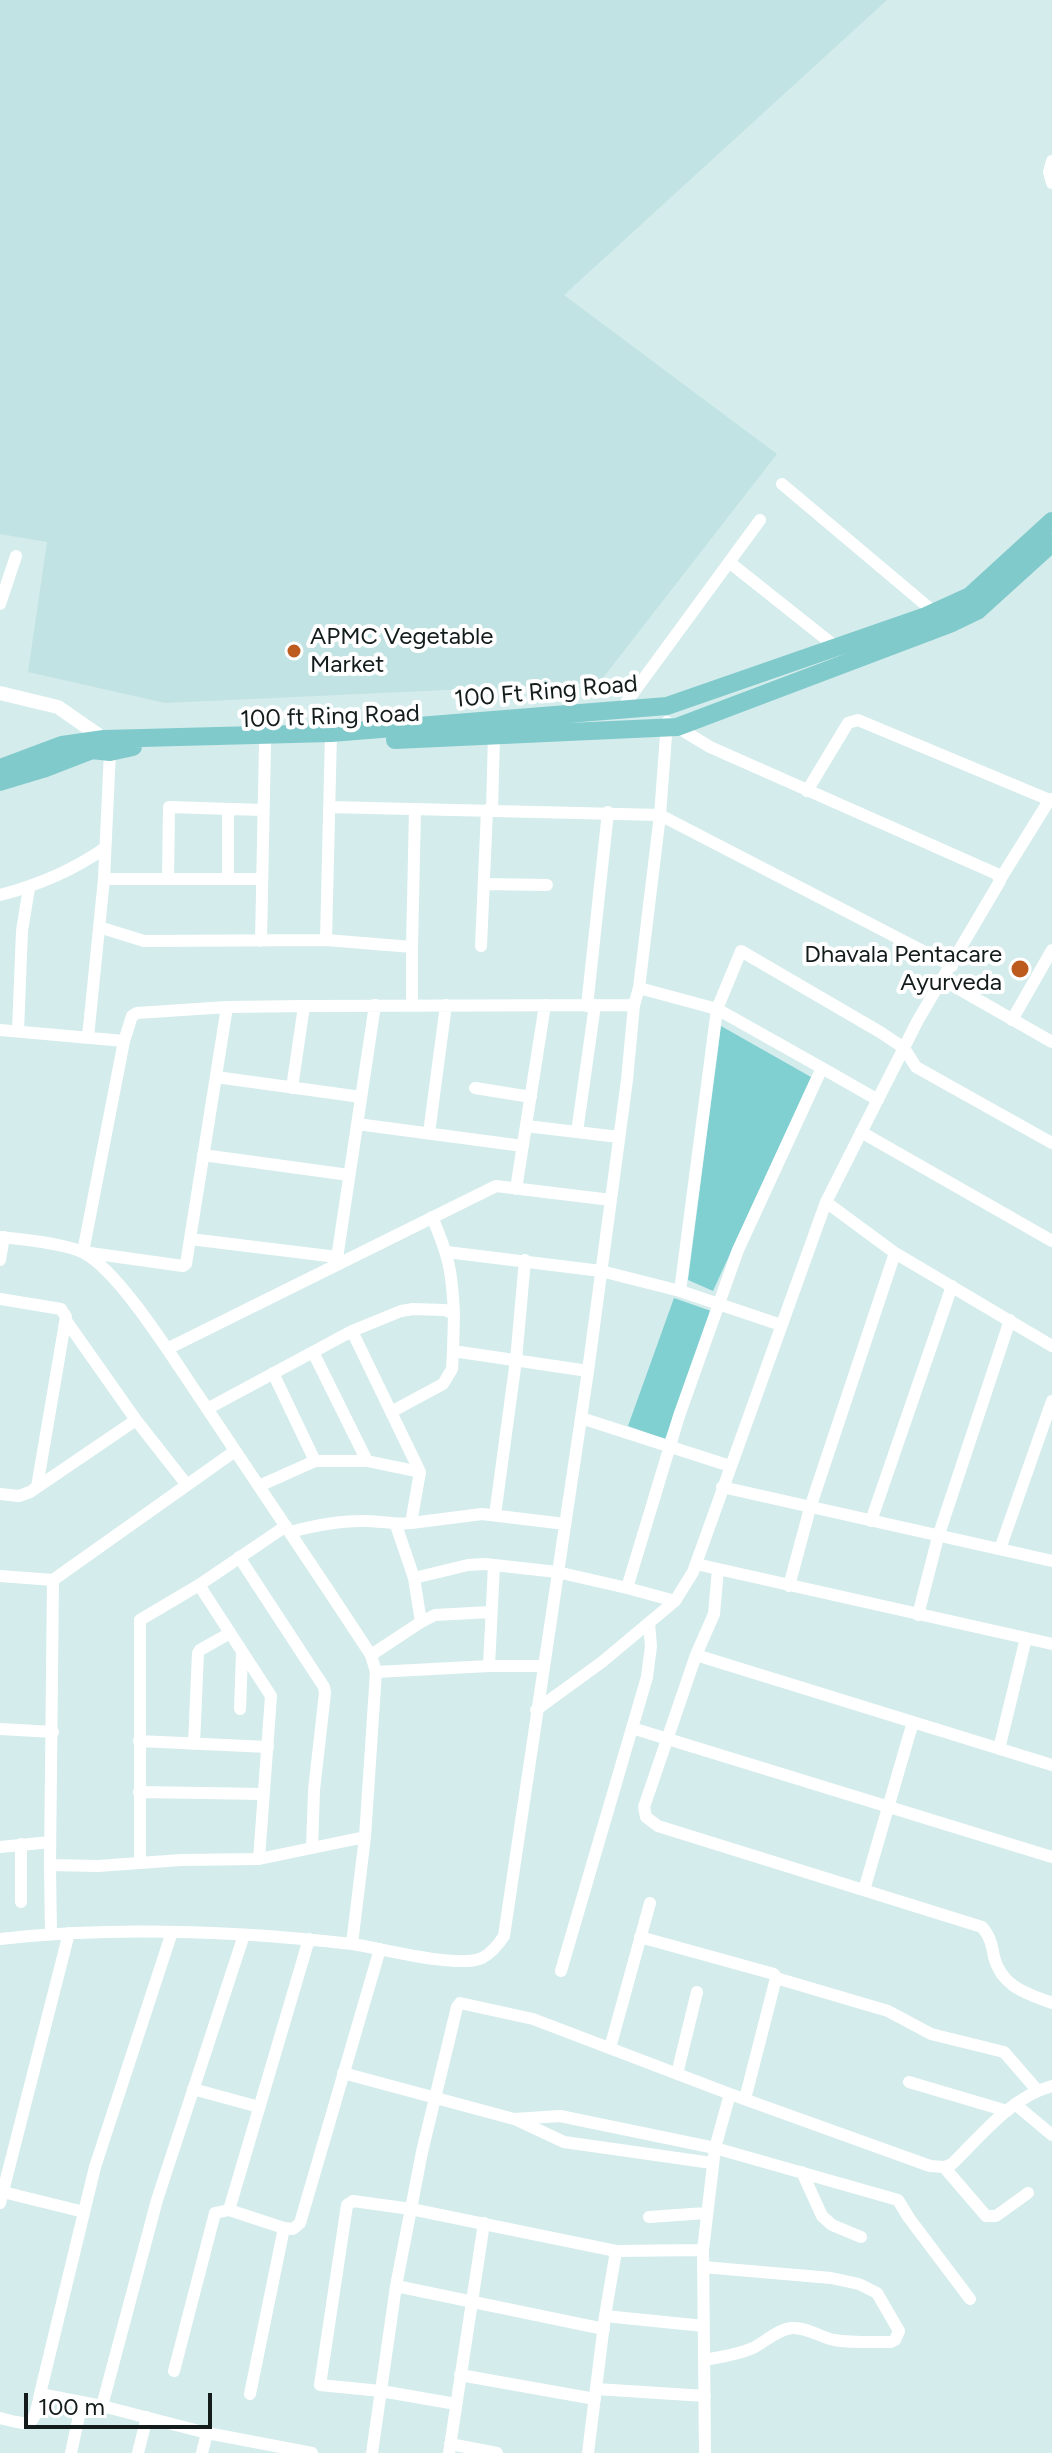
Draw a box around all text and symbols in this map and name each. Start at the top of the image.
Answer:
place label: APMC Vegetable Market [310,623,493,679]
marker: APMC Vegetable Market [285,642,303,660]
street label: 100 Ft Ring Road [453,670,639,714]
street label: 100 ft Ring Road [240,699,420,735]
place label: Dhavala Pentacare Ayurveda [804,941,1002,997]
marker: Dhavala Pentacare Ayurveda [1009,958,1031,980]
scale bar [28,2377,216,2427]
text: 100 m [38,2392,105,2421]

